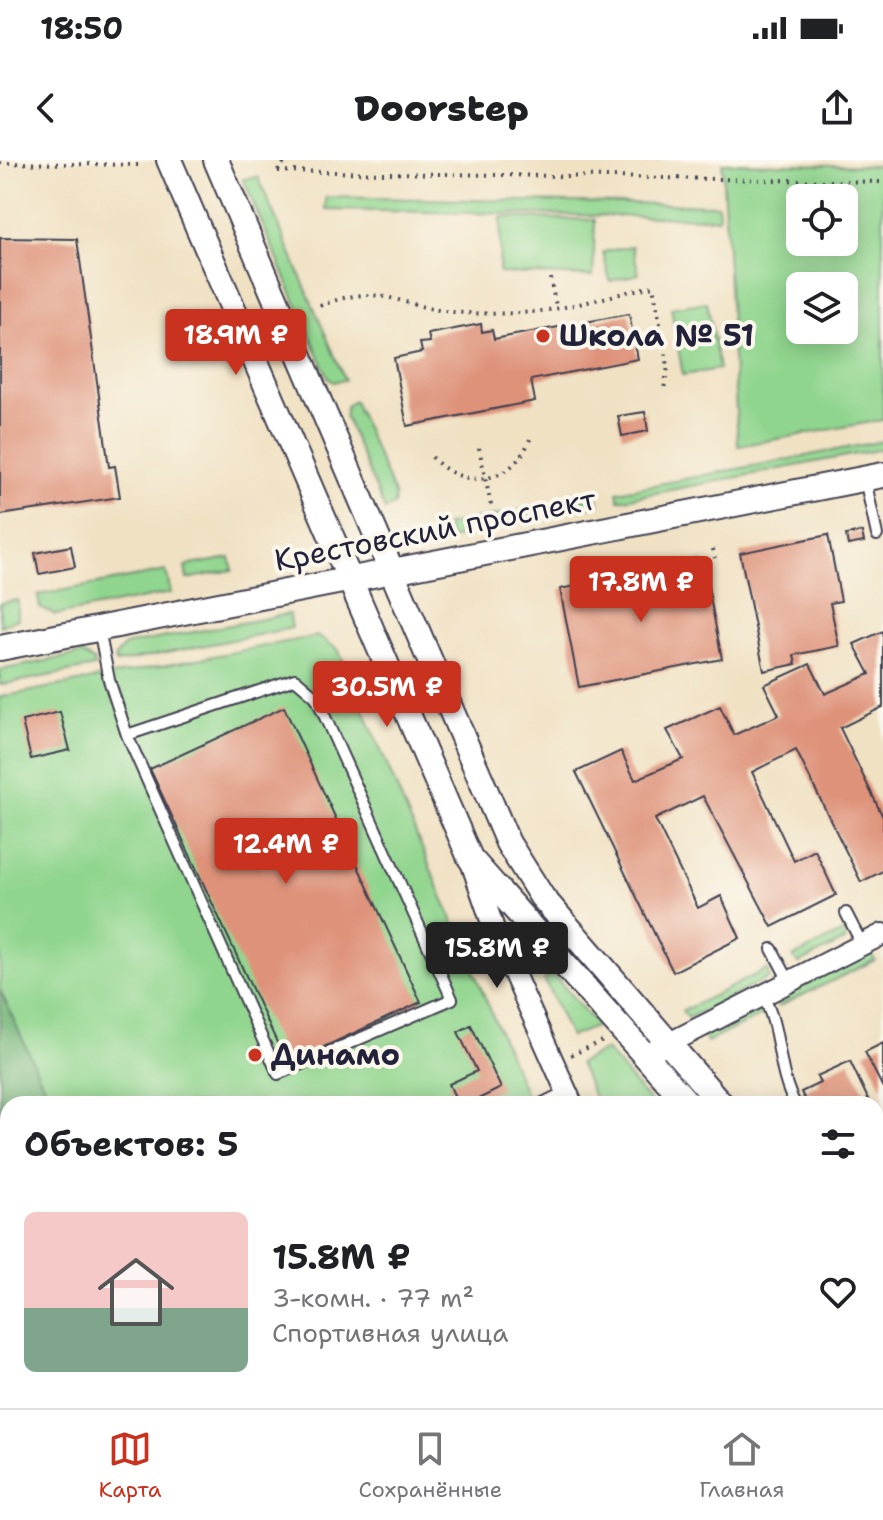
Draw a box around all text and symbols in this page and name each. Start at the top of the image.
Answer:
text: 18:50 [40,8,123,49]
text: Doorstep [354,84,529,133]
icon: back [24,86,68,130]
icon: share [815,86,859,130]
map controls [786,184,858,344]
button: locate [786,184,858,256]
button: layers [786,272,858,344]
pin: 18.9M ₽ [162,309,310,377]
place label: Школа № 51 [559,315,754,356]
text: 18.9M ₽ [183,317,289,352]
marker: Школа № 51 [534,327,552,345]
street label: Крестовский проспект [271,478,600,581]
pin: 17.8M ₽ [567,556,715,624]
text: 17.8M ₽ [588,564,694,599]
pin: 30.5M ₽ [313,661,461,729]
text: 30.5M ₽ [331,669,443,704]
pin: 12.4M ₽ [212,818,360,886]
text: 12.4M ₽ [233,826,339,861]
pin: 15.8M ₽ [423,922,571,990]
text: 15.8M ₽ [444,930,550,965]
place label: Динамо [271,1034,400,1075]
marker: Динамо [246,1046,264,1064]
text: Объектов: 5 [24,1121,239,1167]
icon: filters [816,1122,860,1166]
text: 15.8M ₽ [272,1234,411,1280]
icon: home [88,1244,184,1340]
icon: heart [816,1270,860,1314]
text: 3-комн. · 77 m² [272,1280,474,1315]
text: Спортивная улица [272,1315,508,1350]
tab: Карта [99,1427,161,1504]
tab: Сохранённые [358,1427,502,1504]
tab: Главная [699,1427,785,1504]

